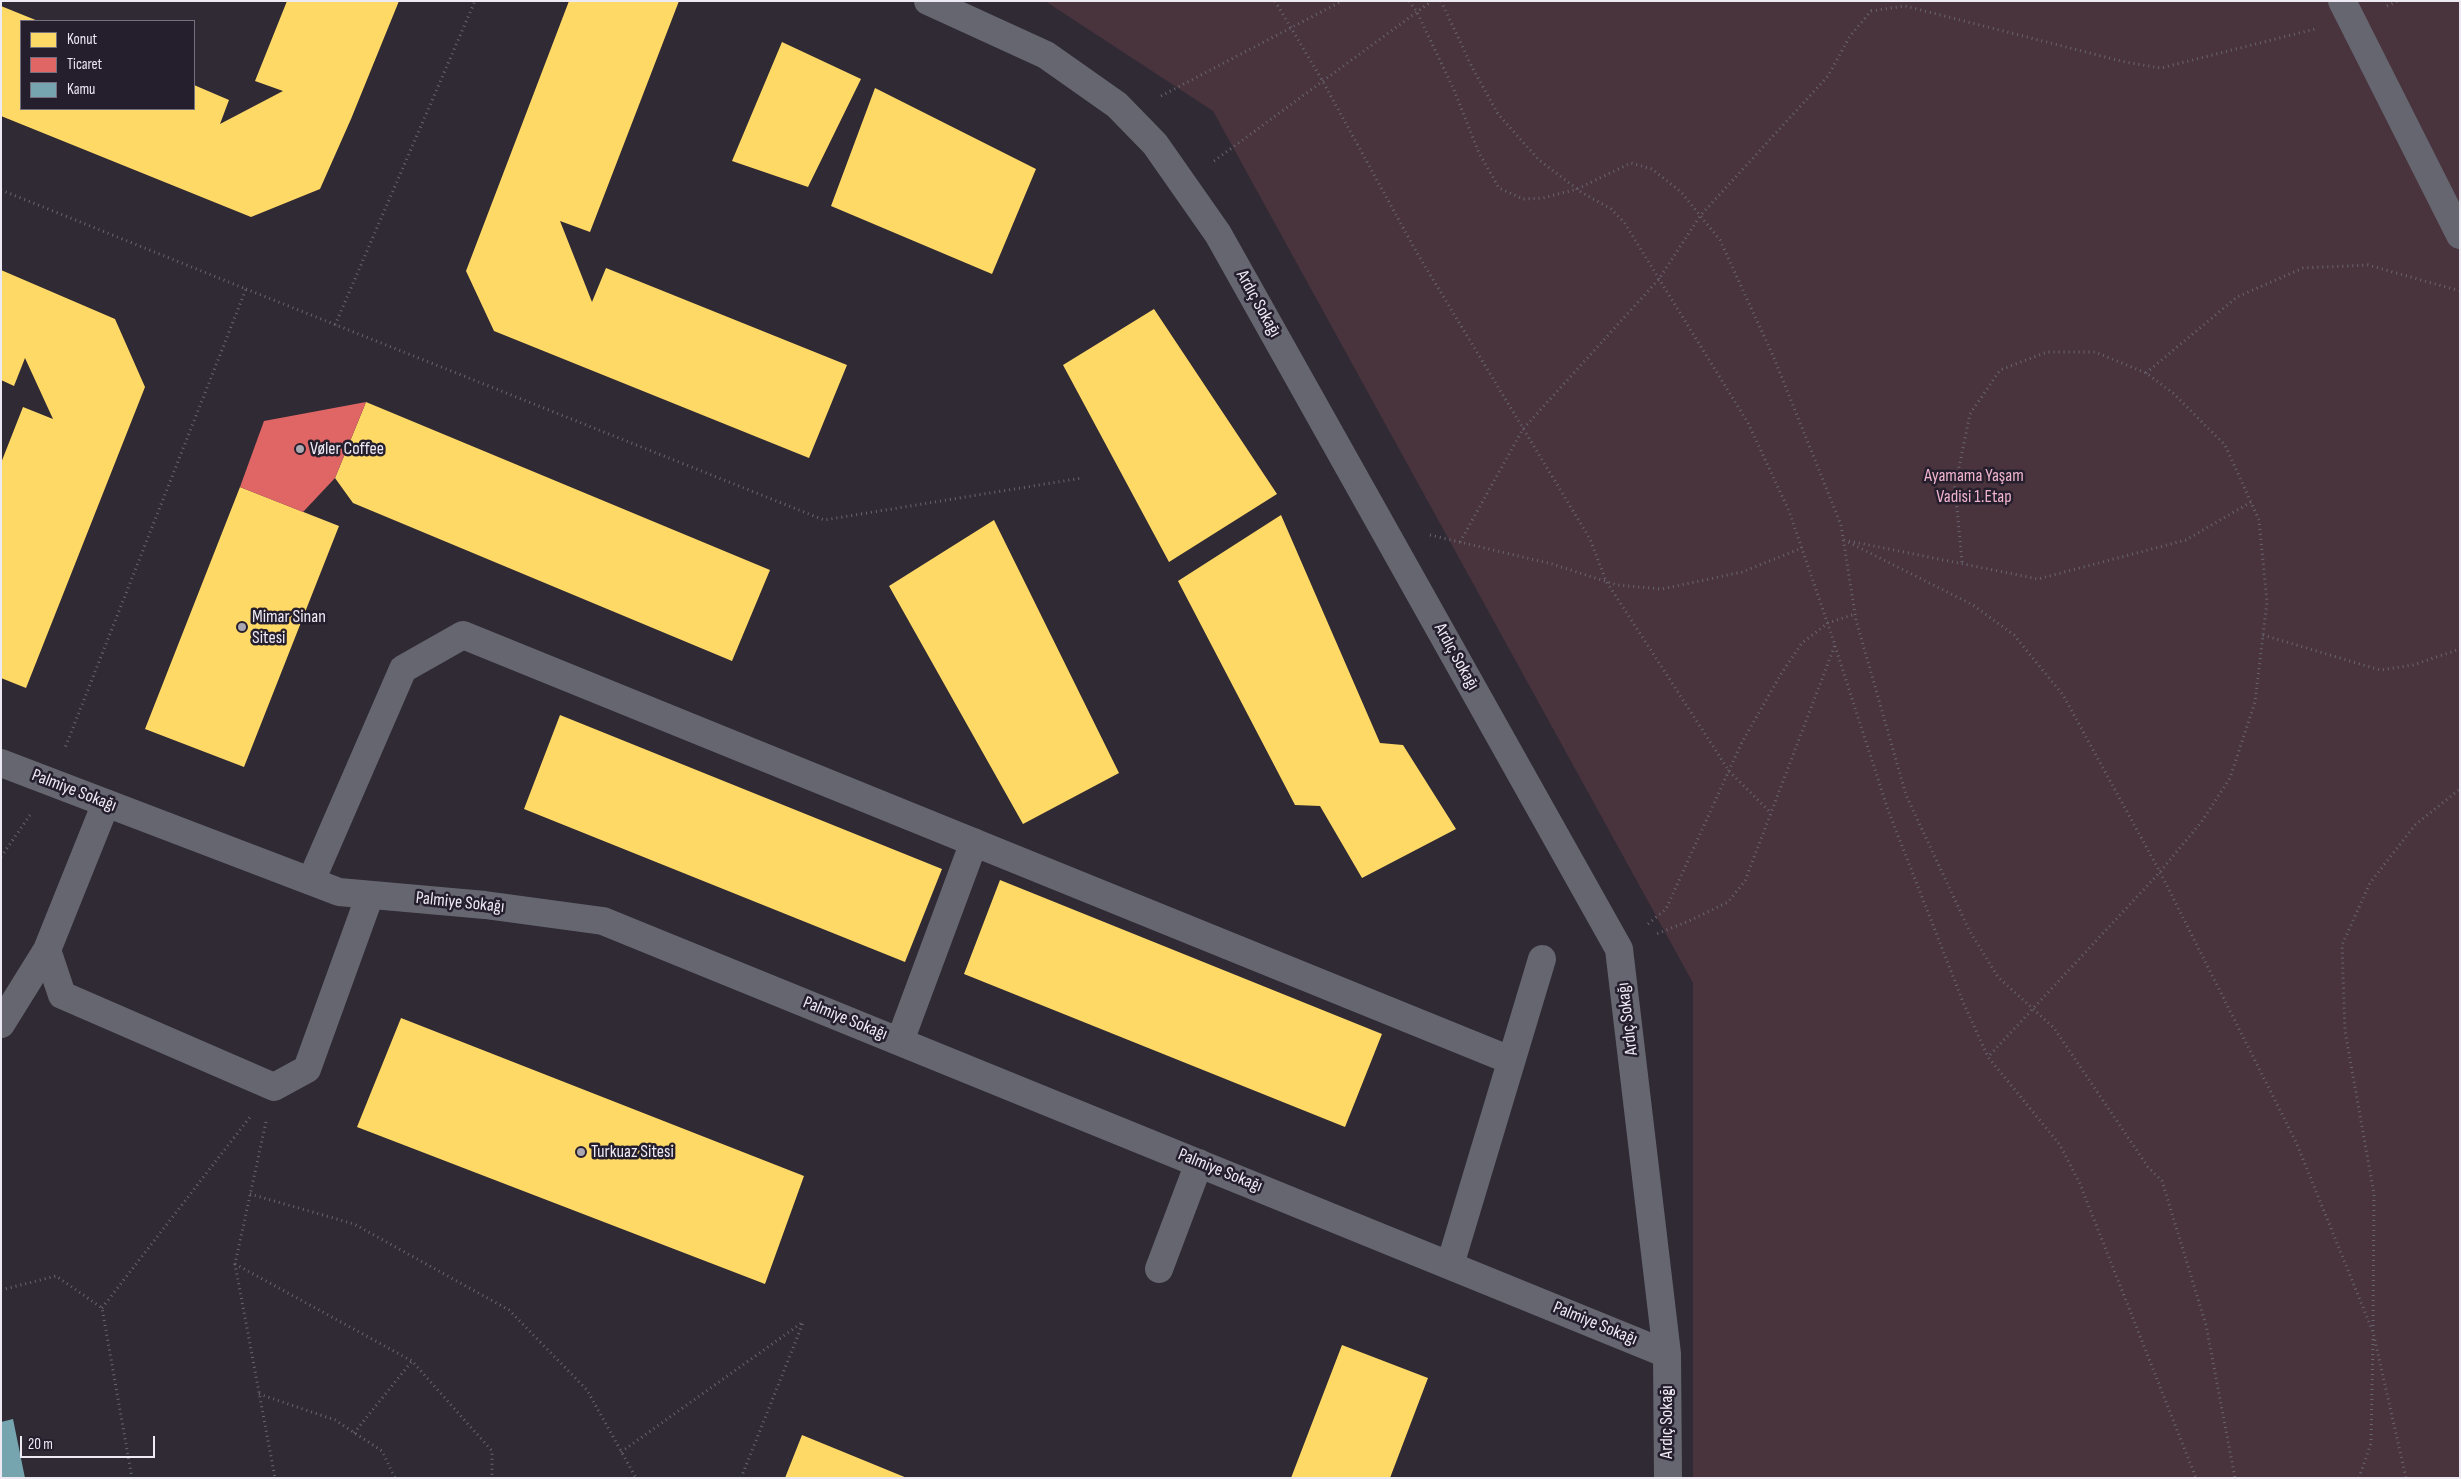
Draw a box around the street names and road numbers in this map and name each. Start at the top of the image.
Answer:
street label: Ardıç Sokağı [1231,267,1285,341]
street label: Ardıç Sokağı [1429,620,1483,694]
street label: Palmiye Sokağı [29,765,119,817]
street label: Palmiye Sokağı [415,888,505,918]
street label: Ardıç Sokağı [1613,981,1643,1057]
street label: Palmiye Sokağı [800,992,890,1046]
street label: Palmiye Sokağı [1175,1144,1265,1198]
street label: Palmiye Sokağı [1550,1297,1640,1351]
street label: Ardıç Sokağı [1656,1385,1678,1459]

